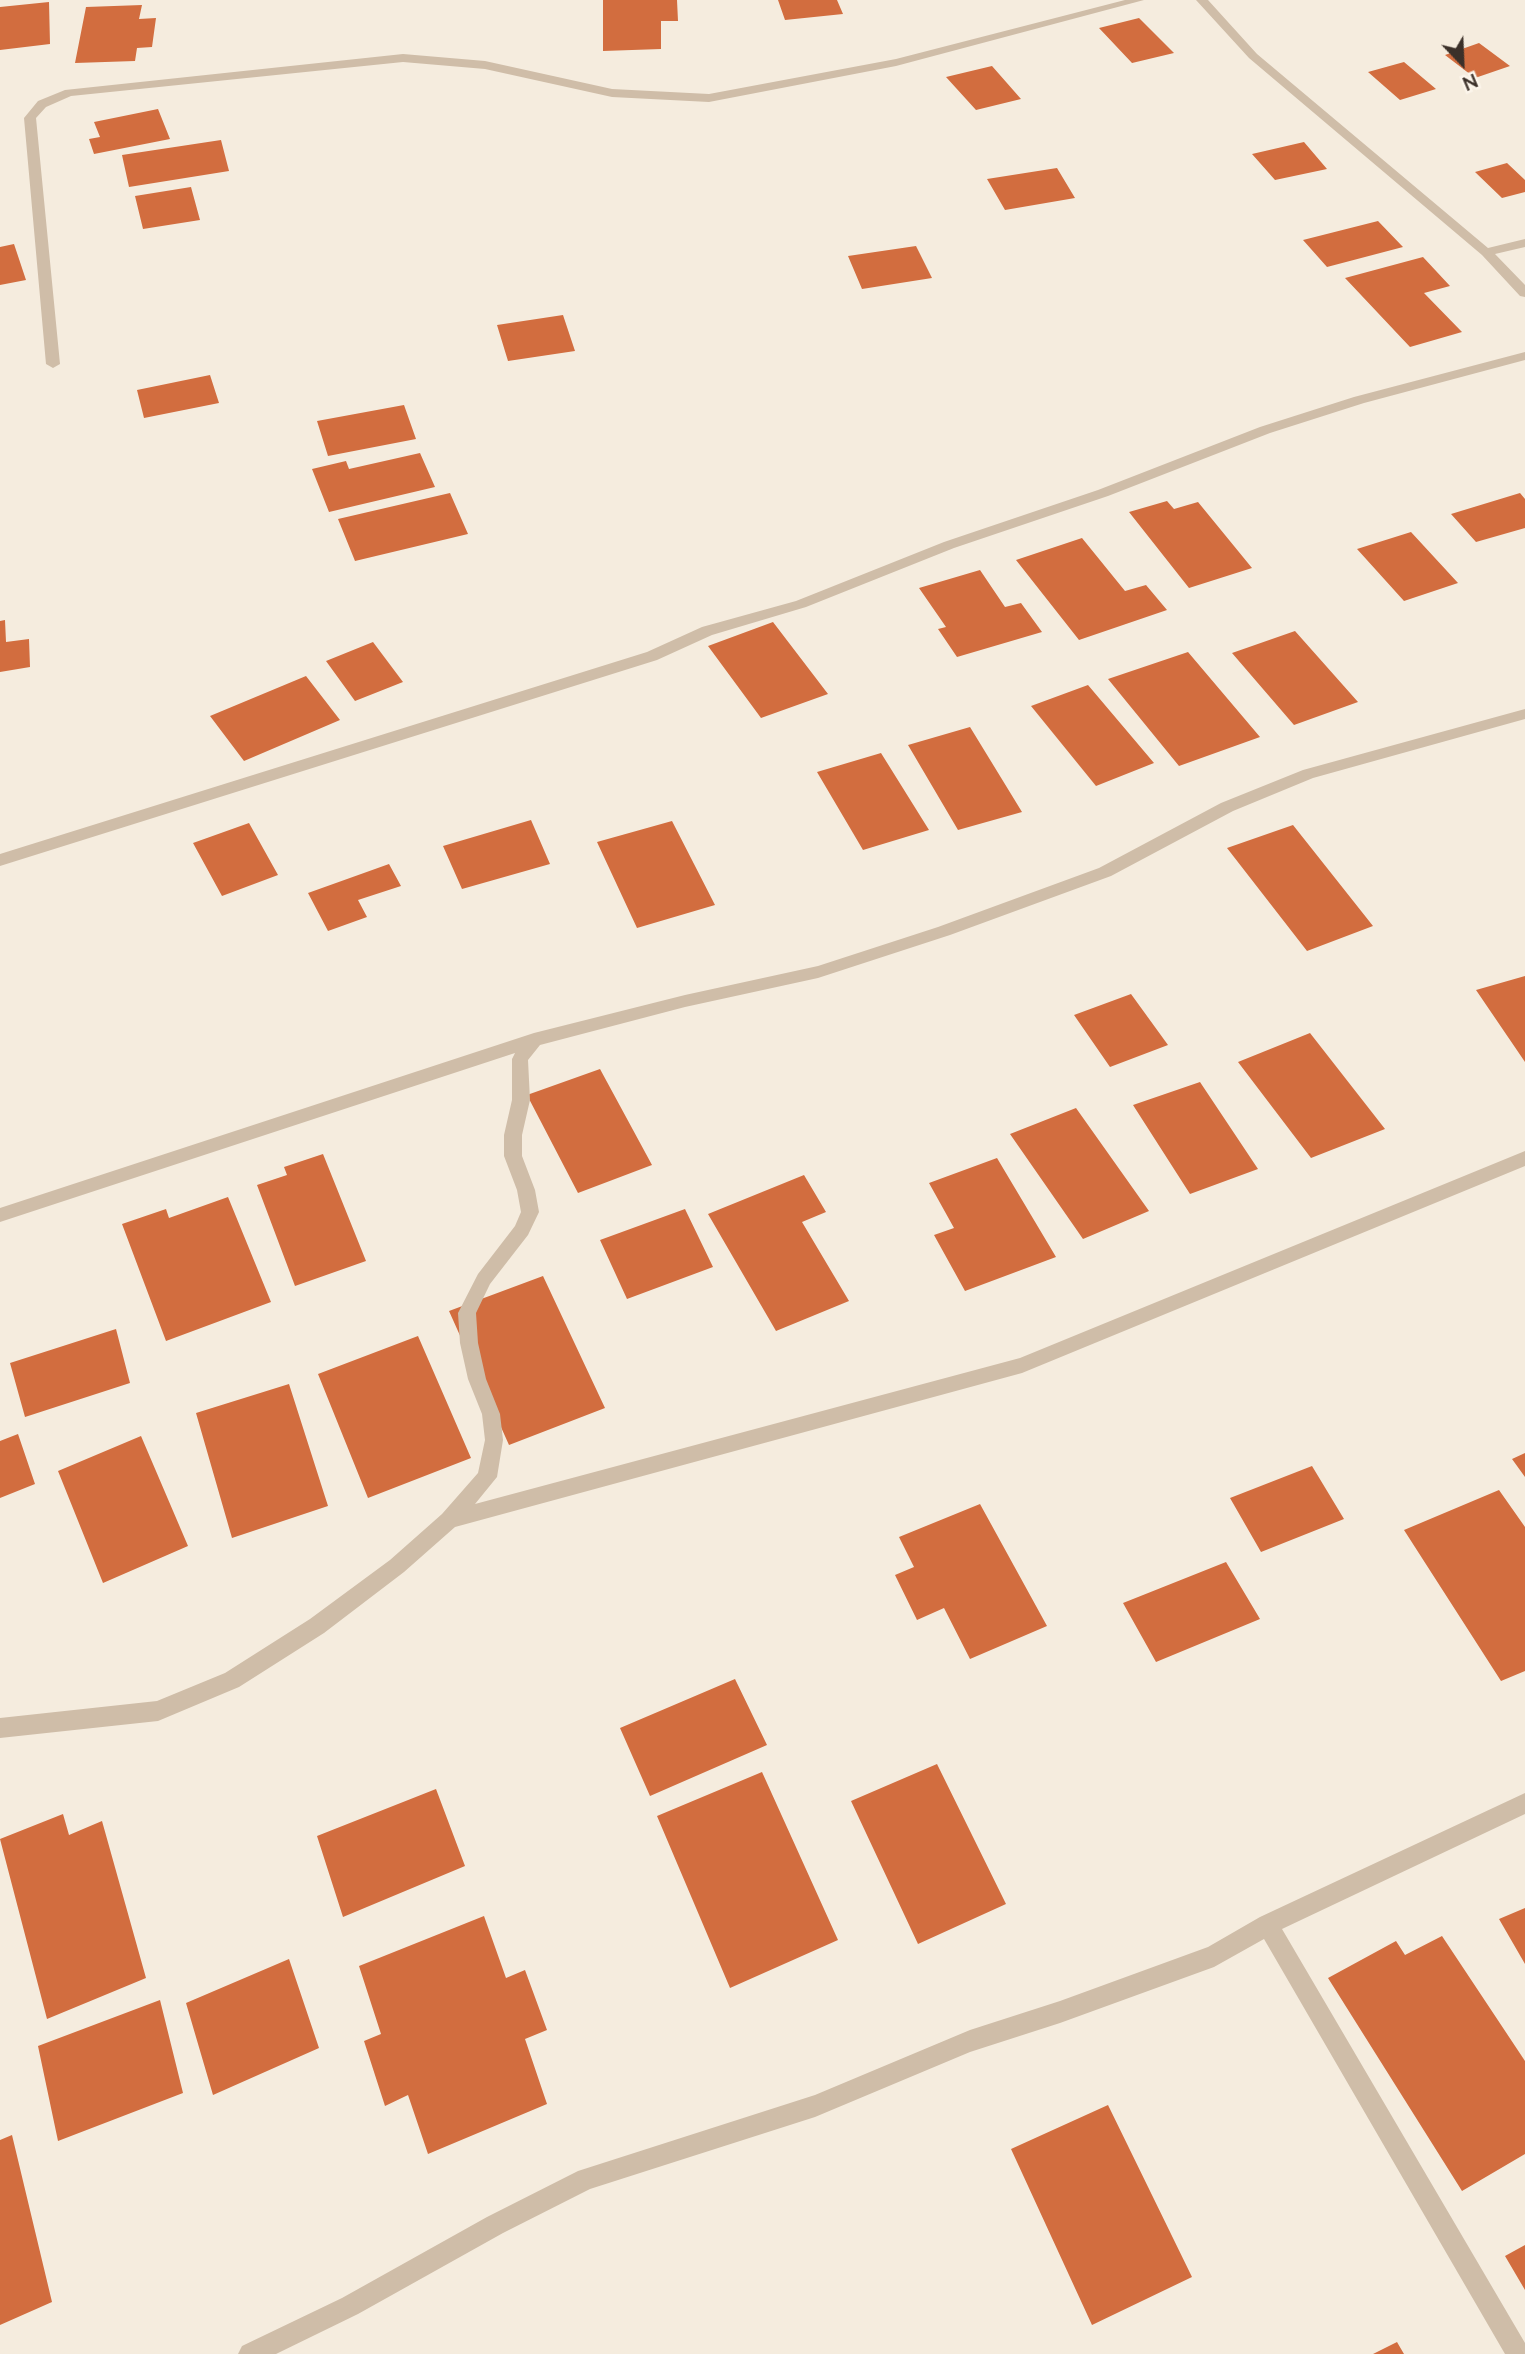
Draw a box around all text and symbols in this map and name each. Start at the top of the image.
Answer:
north arrow [1427,28,1497,98]
text: N [1459,68,1482,96]

